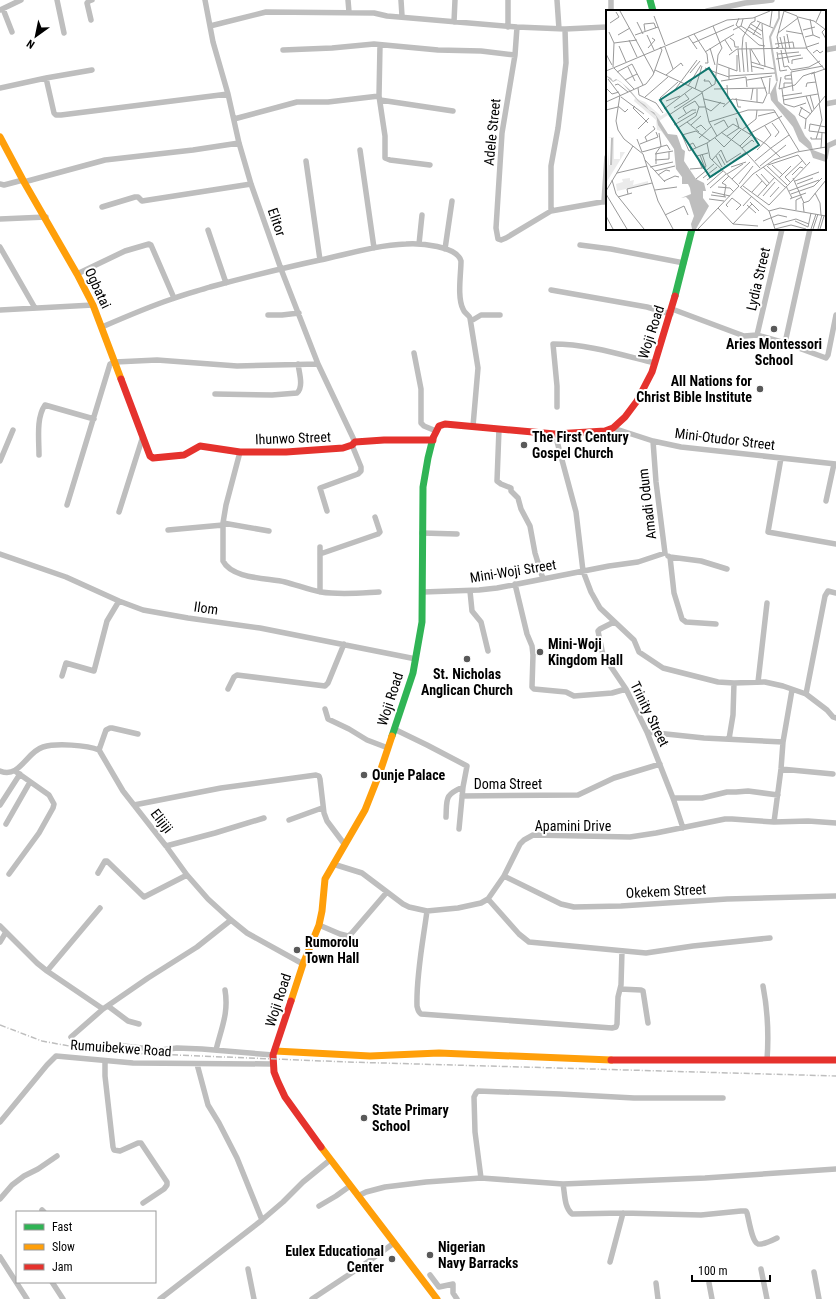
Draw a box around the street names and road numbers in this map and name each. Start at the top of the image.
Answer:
street label: Adele Street [481,98,503,166]
street label: Elitor [265,206,289,238]
street label: Lydia Street [743,246,773,312]
street label: Ogbatai [82,265,114,311]
street label: Woji Road [635,303,667,361]
street label: Mini-Otudor Street [674,425,776,453]
street label: Ihunwo Street [255,429,331,447]
street label: Amadi Odum [635,468,659,540]
street label: Mini-Woji Street [469,556,557,586]
street label: Ilom [193,598,219,618]
street label: Woji Road [374,670,406,728]
street label: Trinity Street [627,679,673,749]
street label: Doma Street [474,776,542,792]
street label: Elijiji [148,806,176,836]
street label: Apamini Drive [535,818,612,834]
street label: Okekem Street [625,881,707,901]
street label: Woji Road [262,971,294,1029]
street label: Rumuibekwe Road [70,1036,172,1060]

